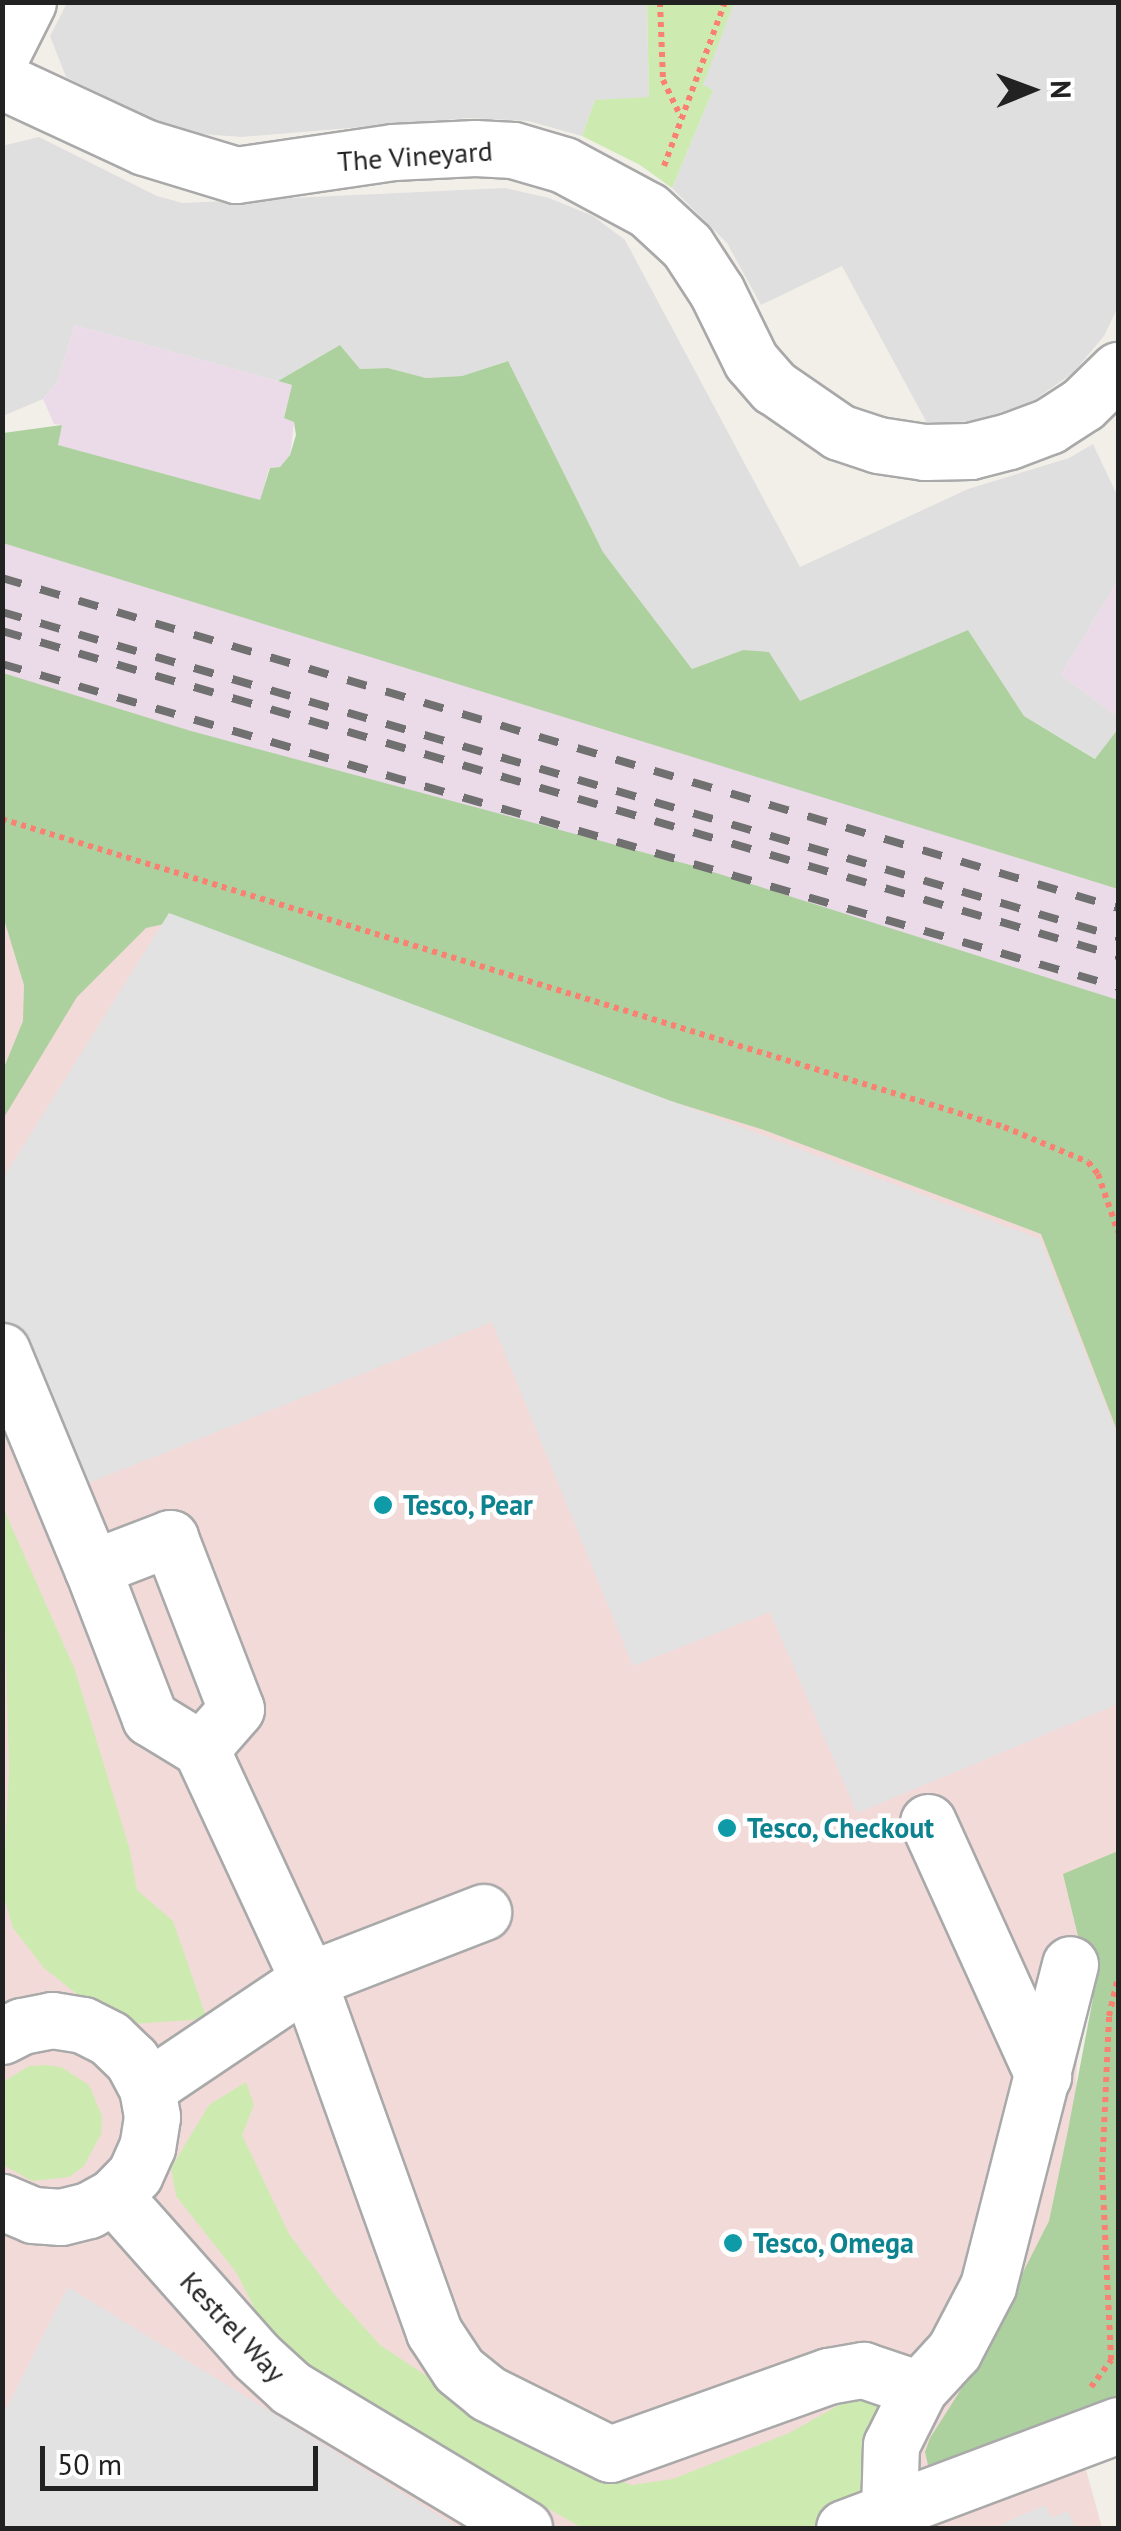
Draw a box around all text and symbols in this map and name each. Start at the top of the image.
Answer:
north arrow [981,40,1081,140]
text: N [1043,80,1080,99]
street label: The Vineyard [336,134,494,178]
place label: Tesco, Pear [403,1488,535,1522]
marker: Tesco, Pear [372,1494,394,1516]
place label: Tesco, Checkout [747,1811,936,1845]
marker: Tesco, Checkout [716,1817,738,1839]
place label: Tesco, Omega [753,2226,916,2260]
marker: Tesco, Omega [722,2232,744,2254]
street label: Kestrel Way [173,2264,293,2390]
scale bar [45,2426,322,2488]
text: 50 m [57,2444,122,2483]

